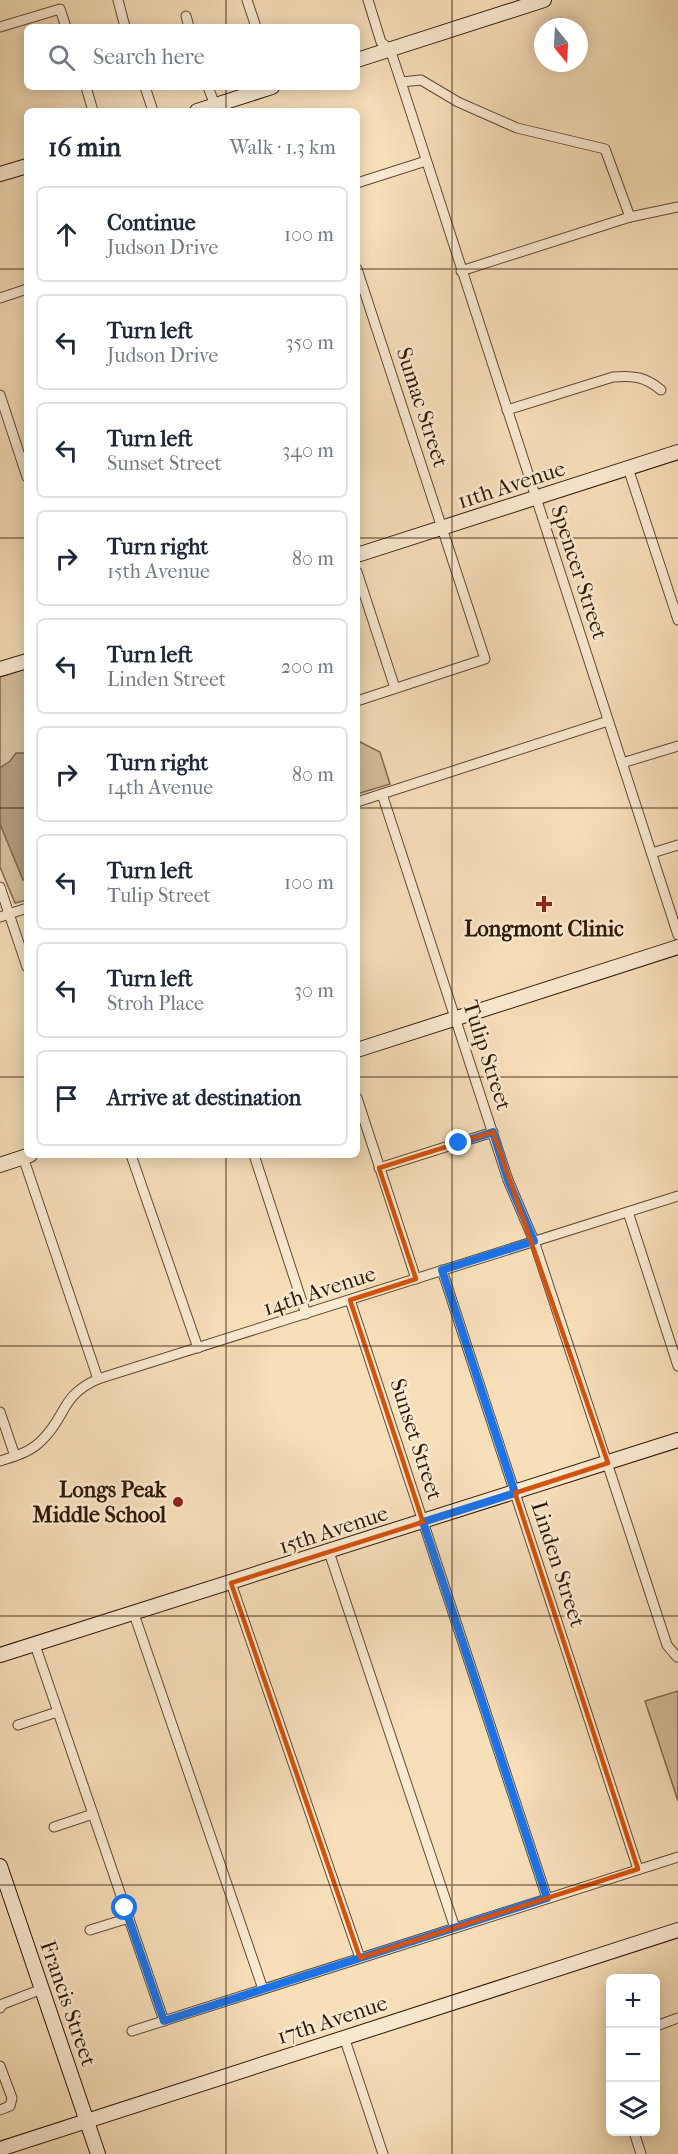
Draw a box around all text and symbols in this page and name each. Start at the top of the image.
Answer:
north arrow [534,18,588,72]
search box [24,24,360,90]
icon: search [45,41,78,74]
text: Search here [93,44,205,70]
text: 16 min [48,132,121,163]
text: Walk · 1.3 km [230,136,336,159]
text: Continue [107,210,196,236]
icon: ahead [50,218,83,251]
text: 100 m [284,223,334,246]
text: Judson Drive [107,236,218,259]
text: Turn left [107,318,193,344]
icon: left [50,326,83,359]
text: 350 m [285,331,334,354]
text: Judson Drive [107,344,218,367]
street label: Sumac Street [390,344,454,471]
text: Turn left [107,426,193,452]
icon: left [50,434,83,467]
text: 340 m [282,439,334,462]
text: Sunset Street [107,452,222,475]
street label: 11th Avenue [454,455,569,515]
street label: Spencer Street [545,502,613,643]
text: Turn right [107,534,208,560]
icon: right [50,542,83,575]
text: 80 m [292,547,334,570]
text: 15th Avenue [107,560,210,583]
text: Turn left [107,642,193,668]
icon: left [50,650,83,683]
text: 200 m [281,655,334,678]
text: Linden Street [107,668,226,691]
text: Turn right [107,750,208,776]
icon: right [50,758,83,791]
text: 80 m [292,763,334,786]
text: 14th Avenue [107,776,213,799]
text: Turn left [107,858,193,884]
icon: left [50,866,83,899]
text: 100 m [284,871,334,894]
text: Tulip Street [107,884,211,907]
marker: Longmont Clinic [535,895,553,913]
place label: Longmont Clinic [464,916,624,942]
text: Turn left [107,966,193,992]
icon: left [50,974,83,1007]
text: 30 m [294,979,334,1002]
text: Stroh Place [107,992,204,1015]
street label: Tulip Street [457,997,517,1114]
icon: arrive [50,1082,83,1115]
text: Arrive at destination [107,1085,301,1111]
route end [445,1129,471,1155]
street label: 14th Avenue [260,1261,379,1321]
street label: Sunset Street [384,1375,448,1503]
place label: Longs Peak Middle School [32,1477,167,1528]
marker: Longs Peak Middle School [171,1495,185,1509]
street label: Linden Street [525,1498,591,1631]
street label: 15th Avenue [275,1500,391,1560]
route start [111,1894,137,1920]
street label: Francis Street [34,1937,102,2070]
map controls [606,1974,660,2136]
button: + [606,1974,660,2028]
street label: 17th Avenue [274,1990,391,2050]
button: − [606,2028,660,2082]
button: layers [606,2082,660,2136]

